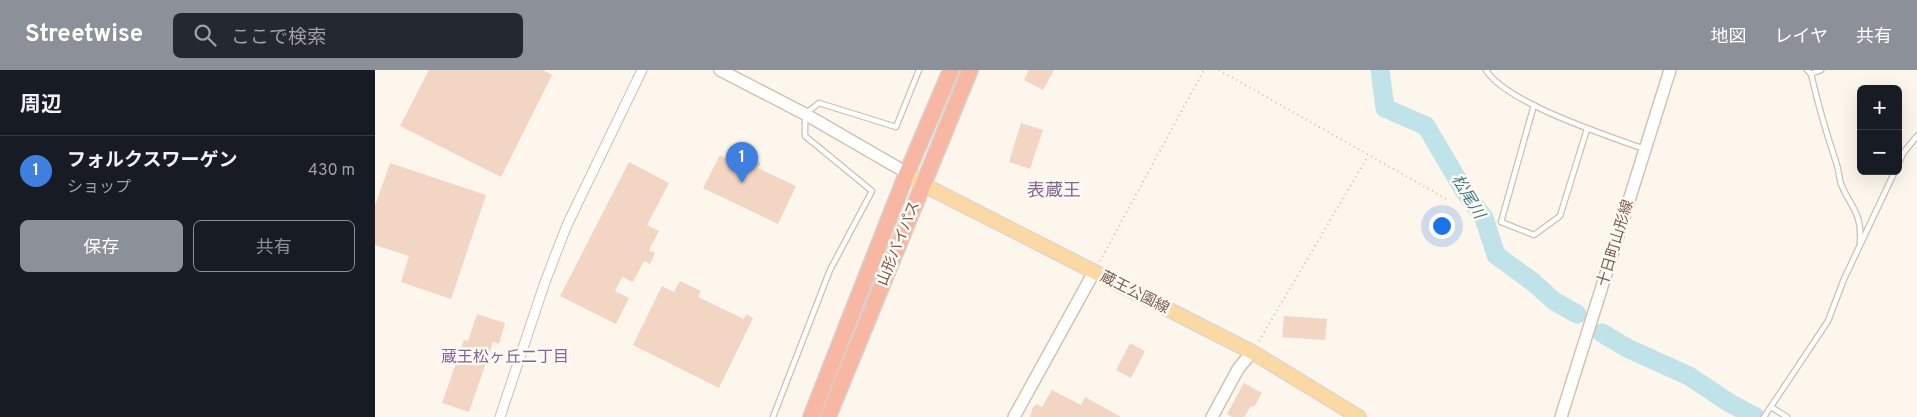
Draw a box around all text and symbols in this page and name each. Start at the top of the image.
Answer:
search box [173,13,523,58]
text: Streetwise [25,20,143,50]
icon: search [191,21,219,49]
text: ここで検索 [231,26,326,50]
text: 地図 [1711,26,1747,49]
text: レイヤ [1775,26,1828,49]
text: 共有 [1856,26,1892,49]
map controls [1857,85,1902,175]
button: + [1857,85,1902,130]
text: 周辺 [20,92,62,119]
button: − [1857,130,1902,175]
pin: 1 [726,142,758,183]
text: フォルクスワーゲン [67,149,237,173]
text: 1 [33,161,39,181]
text: 430 m [308,161,355,181]
water label: 松尾川 [1446,171,1489,224]
text: ショップ [67,178,131,198]
district label: 表蔵王 [1027,180,1081,203]
street label: 山形バイパス [874,198,925,289]
street label: 十日町山形線 [1594,198,1639,289]
your location [1429,213,1455,239]
button: 保存 [20,220,183,272]
button: 共有 [193,220,355,272]
street label: 蔵王公園線 [1097,268,1172,319]
district label: 蔵王松ヶ丘二丁目 [441,348,569,368]

